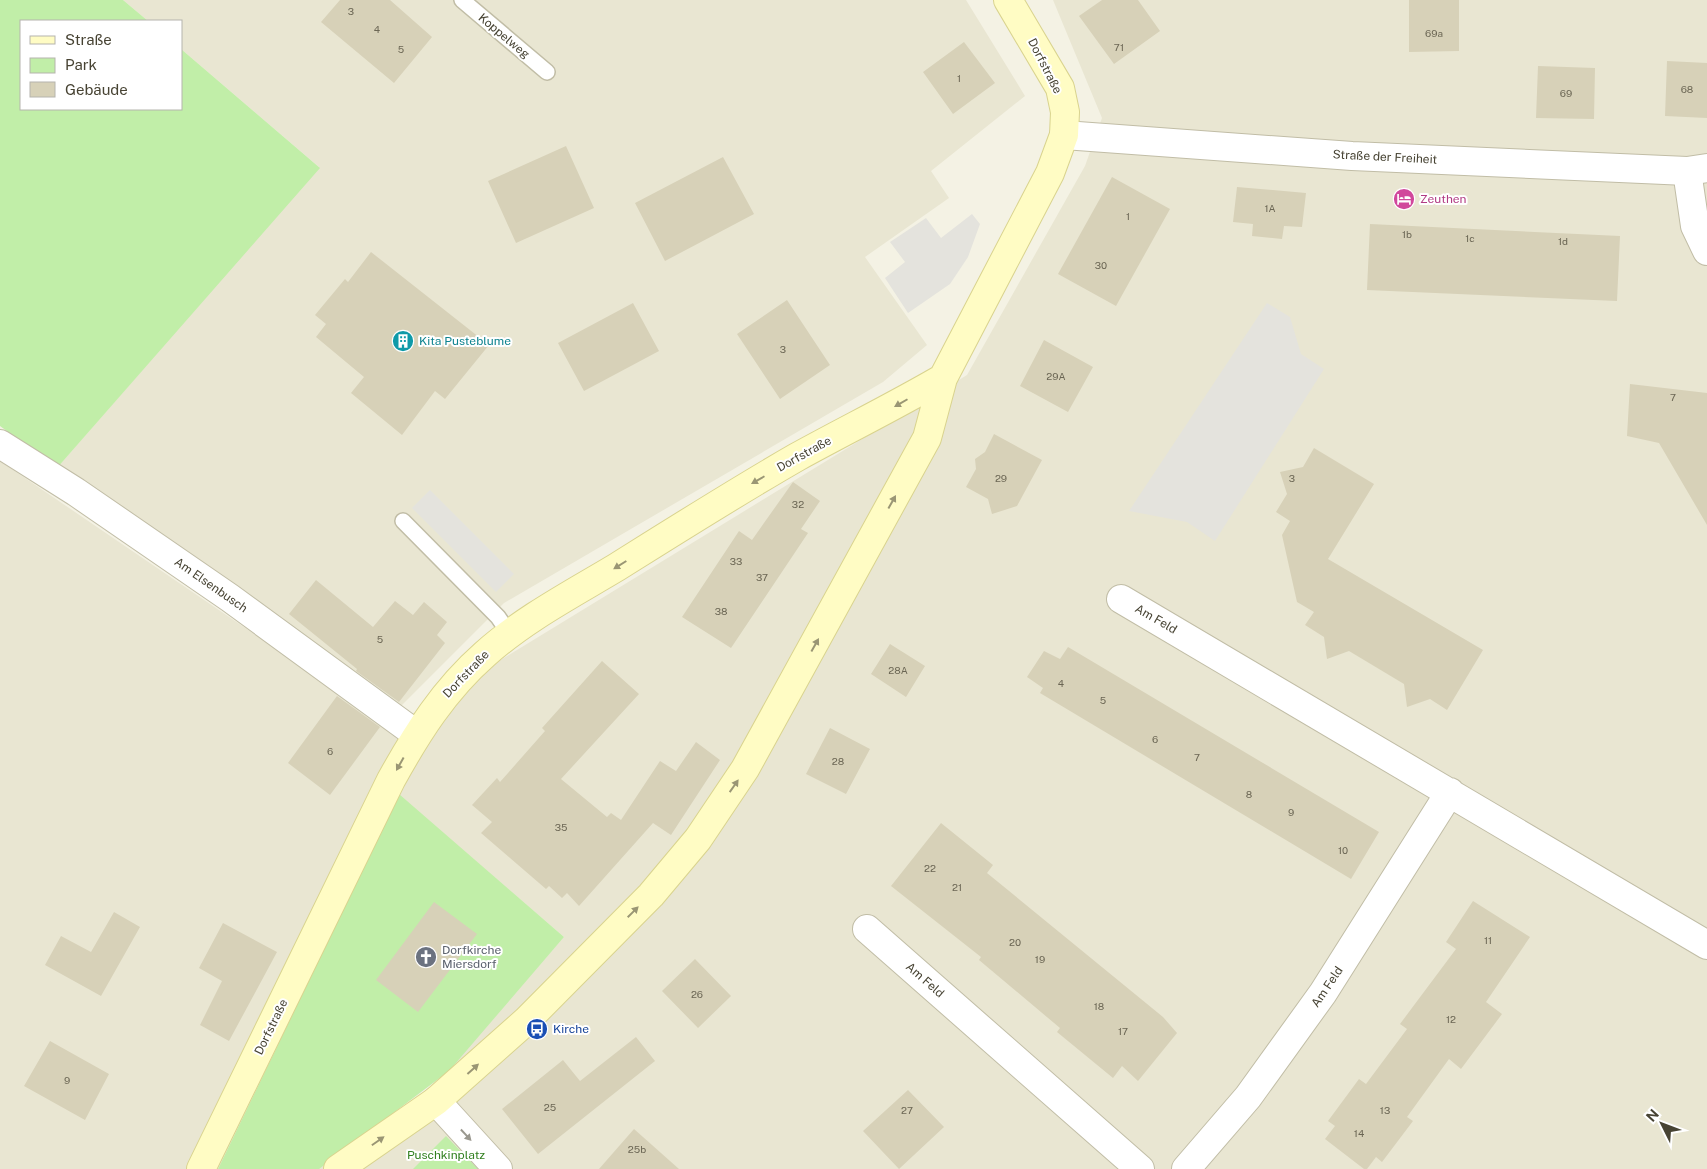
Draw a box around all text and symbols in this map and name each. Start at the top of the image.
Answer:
house number: 3 [348,5,354,17]
street label: Koppelweg [476,11,532,61]
legend [20,20,182,110]
house number: 4 [374,23,380,35]
house number: 69a [1425,27,1443,39]
text: Straße [65,31,112,48]
street label: Dorfstraße [1025,36,1065,96]
house number: 71 [1114,41,1124,53]
house number: 5 [398,43,404,55]
text: Park [65,56,97,73]
house number: 1 [957,72,961,84]
text: Gebäude [65,81,128,98]
house number: 68 [1681,83,1693,95]
house number: 69 [1560,87,1572,99]
street label: Straße der Freiheit [1332,147,1438,167]
hotel icon: Zeuthen [1392,187,1416,211]
place label: Zeuthen [1420,192,1467,206]
house number: 1A [1264,202,1276,214]
house number: 1 [1126,210,1130,222]
house number: 1b [1402,228,1412,240]
house number: 1c [1465,232,1475,244]
house number: 1d [1558,235,1568,247]
house number: 30 [1095,259,1107,271]
building icon: Kita Pusteblume [391,329,415,353]
place label: Kita Pusteblume [419,334,511,348]
house number: 3 [780,343,786,355]
house number: 29A [1046,370,1066,382]
house number: 7 [1670,391,1676,403]
one-way arrow [895,398,908,407]
street label: Dorfstraße [774,433,834,475]
house number: 29 [995,472,1007,484]
house number: 3 [1289,472,1295,484]
one-way arrow [752,476,765,485]
one-way arrow [888,495,896,509]
house number: 32 [792,498,804,510]
street label: Am Elsenbusch [172,555,250,615]
house number: 33 [730,555,742,567]
one-way arrow [613,560,626,569]
house number: 37 [756,571,768,583]
street label: Am Feld [1133,601,1179,637]
house number: 38 [715,605,727,617]
house number: 5 [377,633,383,645]
one-way arrow [811,637,819,652]
street label: Dorfstraße [440,647,492,701]
house number: 28A [888,664,908,676]
house number: 4 [1058,677,1064,689]
house number: 5 [1100,694,1106,706]
house number: 6 [1152,733,1158,745]
house number: 6 [327,745,333,757]
house number: 7 [1194,751,1200,763]
house number: 28 [832,755,844,767]
one-way arrow [395,758,404,771]
one-way arrow [729,779,739,792]
house number: 8 [1246,788,1252,800]
house number: 9 [1288,806,1294,818]
house number: 35 [555,821,567,833]
house number: 10 [1338,844,1348,856]
house number: 22 [924,862,936,874]
house number: 21 [952,881,962,893]
one-way arrow [627,907,639,919]
house number: 11 [1484,934,1492,946]
house number: 20 [1009,936,1021,948]
place label: Dorfkirche Miersdorf [442,943,501,971]
church icon: Dorfkirche Miersdorf [414,945,438,969]
house number: 19 [1035,953,1045,965]
street label: Am Feld [903,960,947,1000]
street label: Am Feld [1308,964,1346,1010]
house number: 26 [691,988,703,1000]
street label: Dorfstraße [252,997,291,1057]
house number: 18 [1094,1000,1104,1012]
house number: 12 [1446,1013,1456,1025]
bus stop icon: Kirche [525,1017,549,1041]
place label: Kirche [553,1022,589,1036]
house number: 17 [1118,1025,1128,1037]
one-way arrow [466,1063,478,1075]
house number: 9 [64,1074,70,1086]
north arrow [1637,1099,1687,1149]
house number: 25 [544,1101,556,1113]
house number: 27 [901,1104,913,1116]
house number: 13 [1380,1104,1390,1116]
text: N [1643,1106,1662,1125]
house number: 14 [1354,1127,1364,1139]
one-way arrow [460,1129,472,1141]
one-way arrow [372,1136,385,1146]
house number: 25b [628,1143,646,1155]
park label: Puschkinplatz [407,1148,485,1162]

